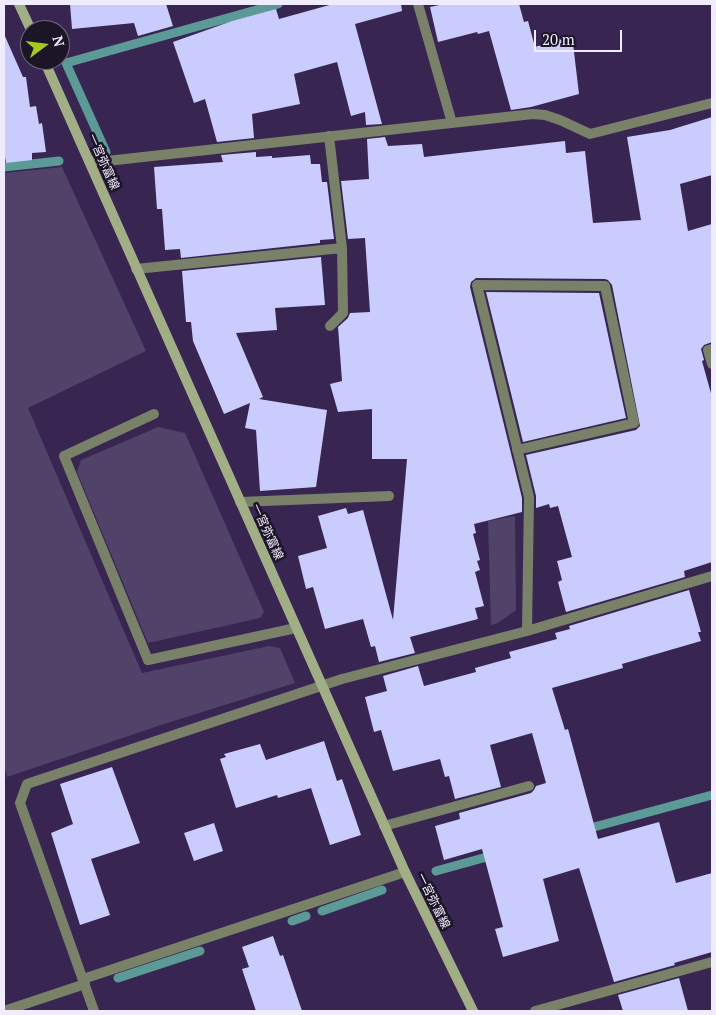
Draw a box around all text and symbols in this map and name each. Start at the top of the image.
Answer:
north arrow [20,20,70,70]
scale bar [536,20,624,52]
text: 20 m [542,29,575,49]
text: N [48,34,70,49]
street label: 一宮弥富線 [84,132,122,192]
street label: 一宮弥富線 [248,502,286,562]
street label: 一宮弥富線 [413,871,453,931]

